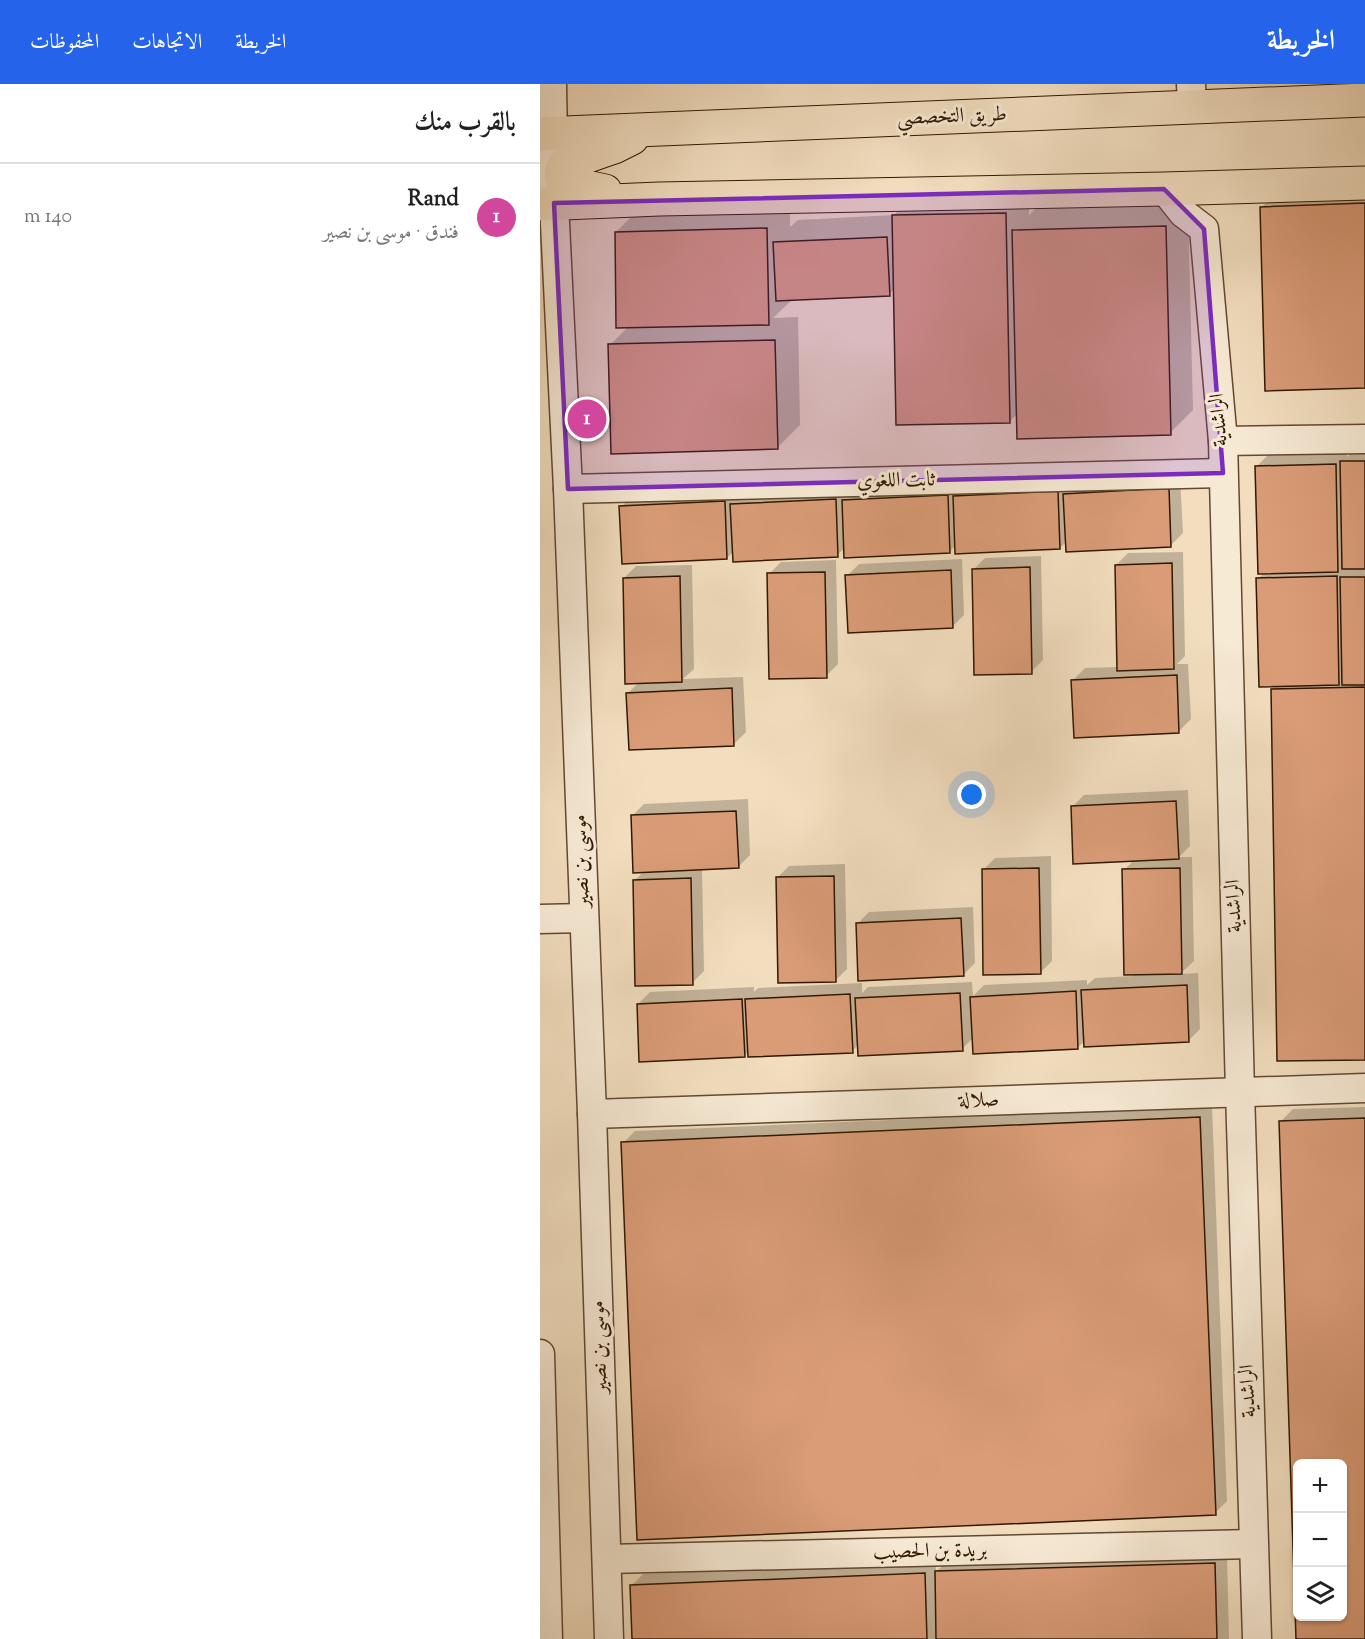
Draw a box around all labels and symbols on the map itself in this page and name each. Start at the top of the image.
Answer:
street label: طريق التخصصي [896,100,1008,137]
street label: الراشدية [1203,392,1237,448]
pin: 1 [568,396,606,442]
street label: ثابت اللغوي [857,465,936,497]
your location [957,780,986,809]
street label: موسى بن نصير [565,814,599,910]
street label: الراشدية [1219,879,1251,933]
street label: صلالة [957,1085,1000,1117]
street label: موسى بن نصير [583,1300,617,1396]
street label: الراشدية [1233,1364,1265,1418]
street label: بريدة بن الحصيب [873,1536,988,1568]

